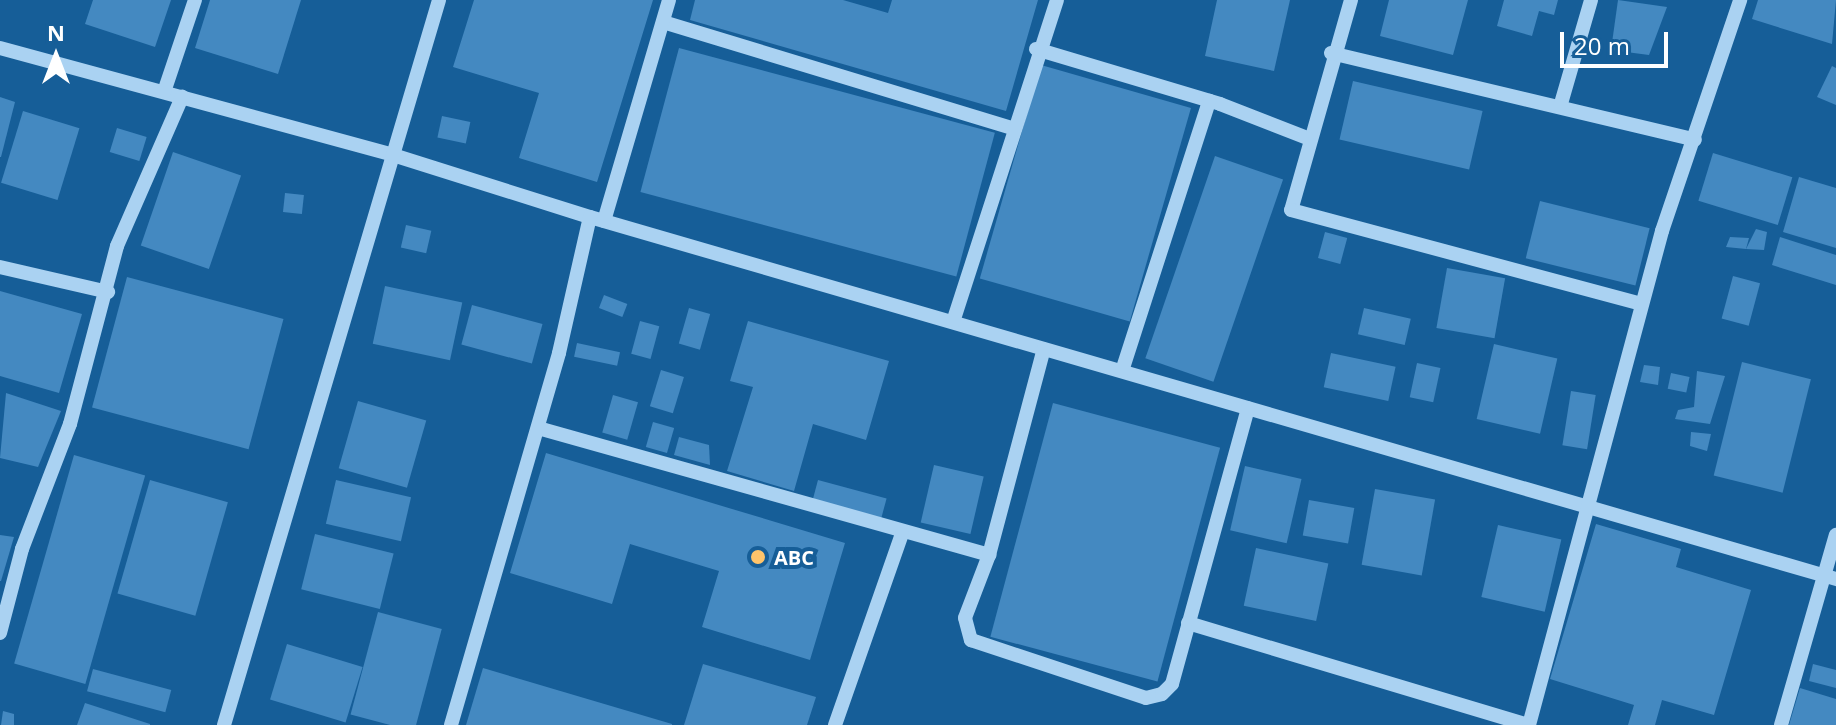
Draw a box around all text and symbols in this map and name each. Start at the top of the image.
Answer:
north arrow [16,16,96,96]
scale bar [1564,16,1672,66]
text: N [47,17,65,47]
text: 20 m [1574,29,1630,62]
place label: ABC [774,545,814,569]
marker: ABC [749,548,767,566]

